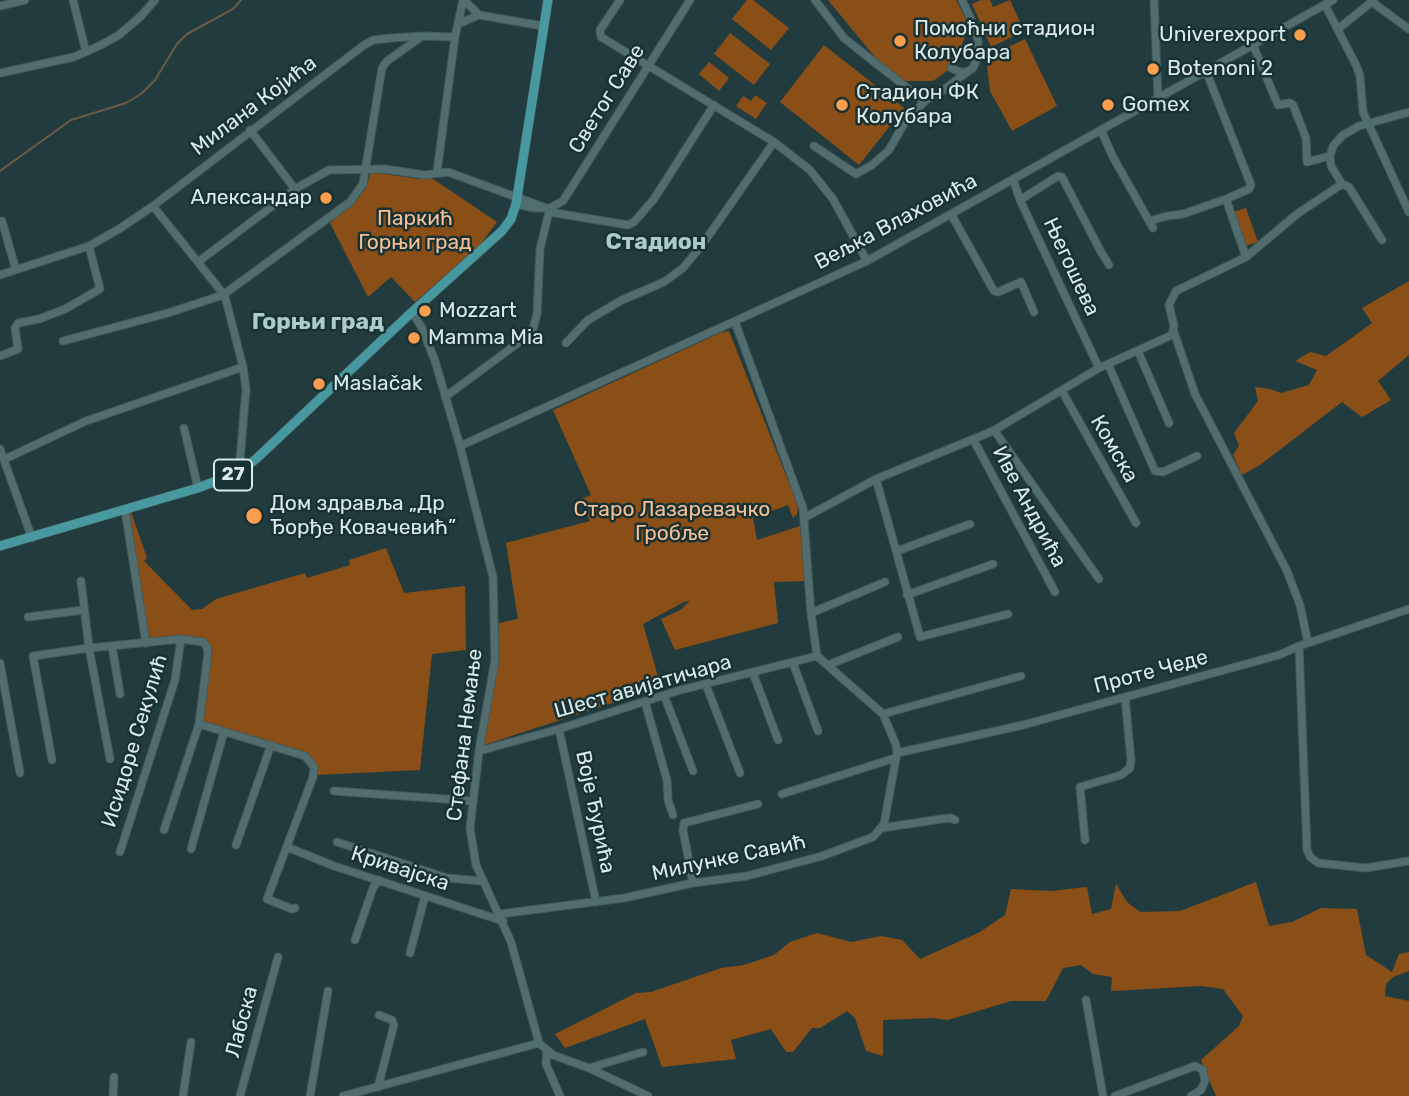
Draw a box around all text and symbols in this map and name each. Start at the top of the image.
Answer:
place label: Помоћни стадион Колубара [914,16,1095,66]
place label: Univerexport [1159,22,1286,48]
marker: Univerexport [1292,27,1308,43]
marker: Помоћни стадион Колубара [892,33,908,49]
street label: Светог Саве [564,40,650,158]
street label: Милана Којића [186,51,322,161]
place label: Botenoni 2 [1167,56,1273,82]
marker: Botenoni 2 [1145,61,1161,77]
place label: Стадион ФК Колубара [856,80,979,130]
place label: Gomex [1122,92,1190,118]
marker: Стадион ФК Колубара [834,97,850,113]
marker: Gomex [1100,97,1116,113]
street label: Вељка Влаховића [810,169,982,275]
place label: Александар [191,185,312,211]
marker: Александар [318,190,334,206]
park label: Паркић Горњи град [358,206,472,256]
street label: Његошева [1037,214,1105,320]
district label: Стадион [606,228,706,256]
place label: Mozzart [439,298,517,324]
marker: Mozzart [417,303,433,319]
district label: Горњи град [252,308,384,336]
place label: Mamma Mia [428,325,544,351]
marker: Mamma Mia [406,330,422,346]
place label: Maslačak [333,371,423,397]
marker: Maslačak [311,376,327,392]
street label: Комска [1085,411,1143,487]
street label: Иве Андрића [987,442,1071,572]
road number: 27 [214,460,252,490]
place label: Дом здравља „Др Ђорђе Ковачевић” [270,491,456,541]
park label: Старо Лазаревачко Гробље [574,497,770,547]
marker: Дом здравља „Др Ђорђе Ковачевић” [244,506,264,526]
street label: Проте Чеде [1091,645,1211,699]
street label: Стефана Немање [442,647,488,823]
street label: Шест авијатичара [551,650,735,724]
street label: Исидоре Секулић [97,651,173,831]
street label: Воје Ђурића [570,748,620,876]
street label: Милунке Савић [650,829,808,887]
street label: Кривајска [348,841,452,897]
street label: Лабска [220,983,264,1061]

